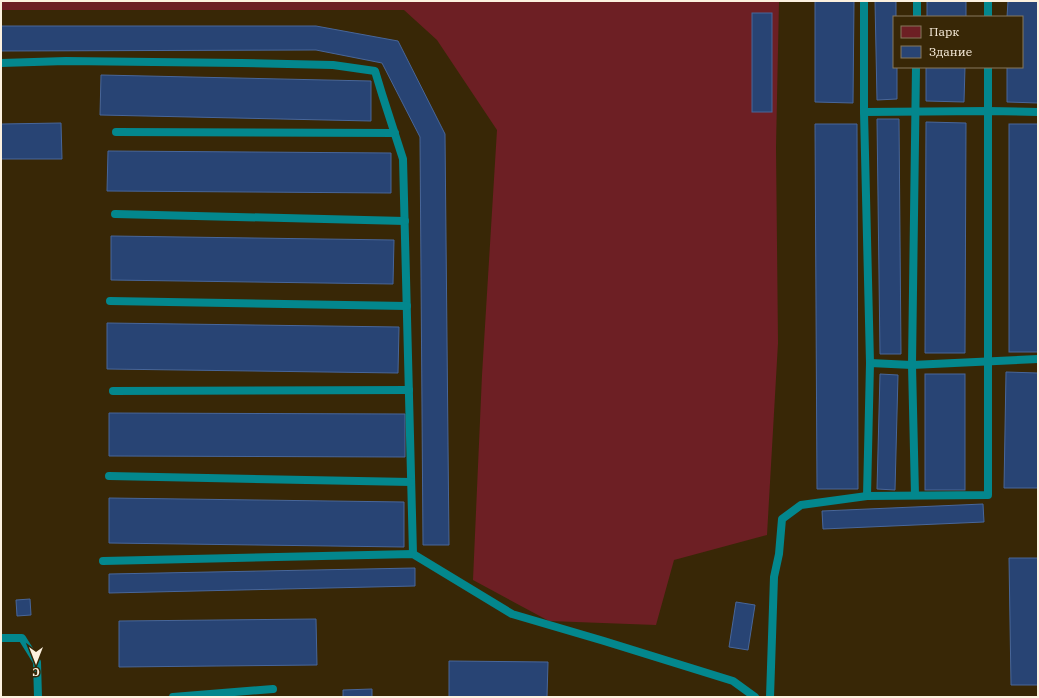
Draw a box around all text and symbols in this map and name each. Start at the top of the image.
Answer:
legend [893,16,1023,68]
text: Парк [929,24,959,39]
text: Здание [929,44,972,59]
north arrow [16,642,56,682]
text: С [32,665,40,679]

